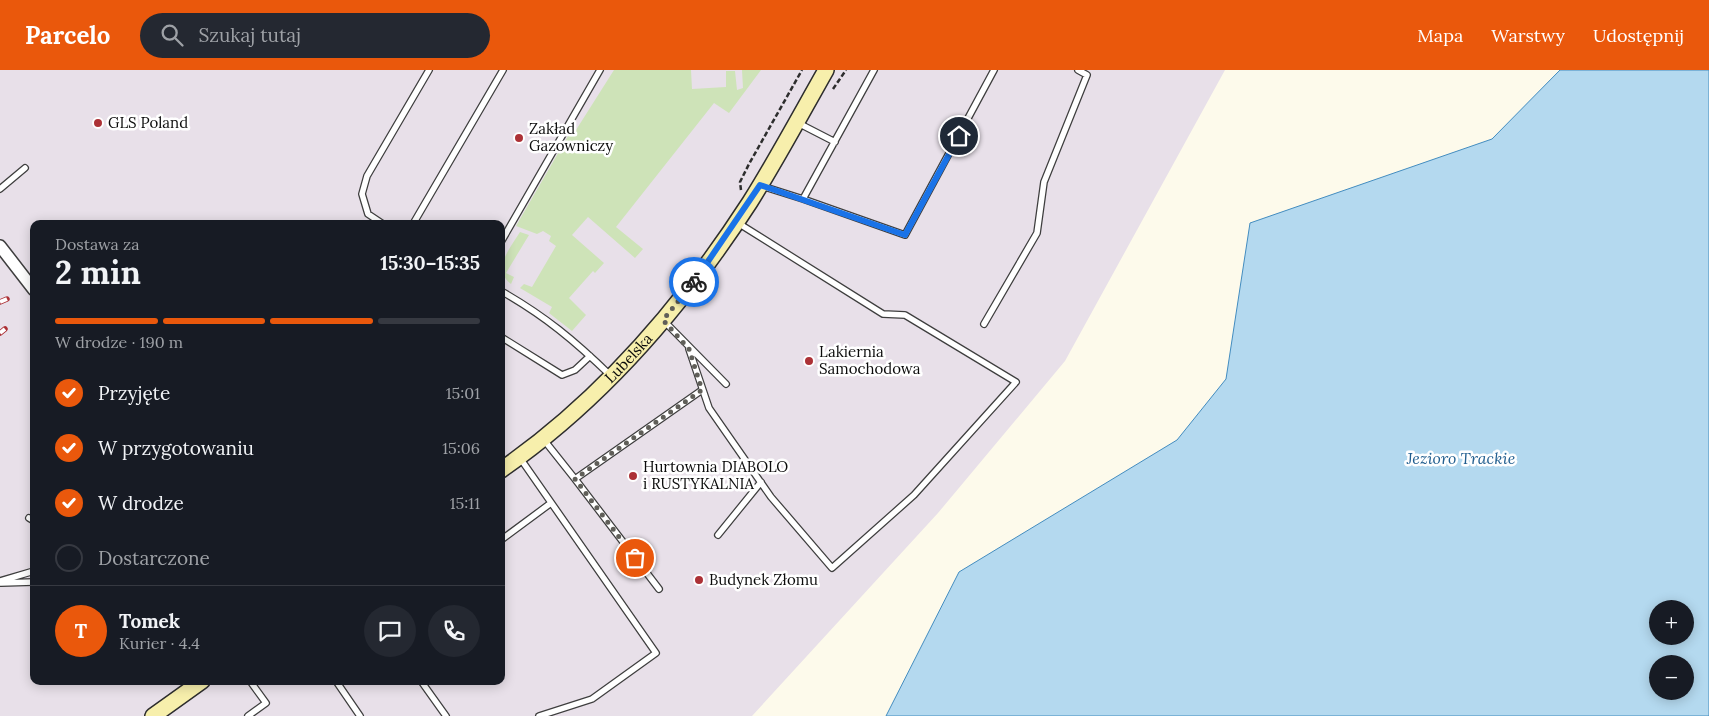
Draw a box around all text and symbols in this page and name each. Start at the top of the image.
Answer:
search box [140,13,490,58]
text: Parcelo [25,20,110,51]
icon: search [158,21,186,49]
text: Szukaj tutaj [198,23,301,47]
text: Mapa [1417,24,1463,47]
text: Warstwy [1491,24,1565,47]
text: Udostępnij [1593,24,1684,47]
place label: GLS Poland [108,113,188,132]
pin [938,115,980,157]
marker: GLS Poland [92,117,104,129]
place label: Zakład Gazowniczy [529,119,613,155]
icon: home [945,122,973,150]
marker: Zakład Gazowniczy [513,132,525,144]
text: Dostawa za [55,234,139,254]
text: 15:30–15:35 [380,251,480,275]
text: 2 min [55,252,141,293]
courier [669,257,719,307]
icon: bike [680,268,708,296]
street label: Lubelska [600,329,656,387]
text: W drodze · 190 m [55,332,183,352]
place label: Lakiernia Samochodowa [819,342,921,378]
marker: Lakiernia Samochodowa [803,355,815,367]
icon: check [55,379,83,407]
text: Przyjęte [98,381,170,405]
text: 15:01 [446,383,480,403]
icon: check [55,434,83,462]
text: W przygotowaniu [98,436,254,460]
text: 15:06 [442,438,480,458]
water label: Jezioro Trackie [1406,448,1516,468]
place label: Hurtownia DIABOLO i RUSTYKALNIA [643,457,788,493]
marker: Hurtownia DIABOLO i RUSTYKALNIA [627,470,639,482]
icon: check [55,489,83,517]
text: W drodze [98,491,184,515]
text: 15:11 [450,493,480,513]
pin [614,537,656,579]
icon: bag [621,544,649,572]
text: Dostarczone [98,546,210,570]
place label: Budynek Złomu [709,570,818,589]
marker: Budynek Złomu [693,574,705,586]
map controls [1649,600,1694,700]
button: + [1649,600,1694,645]
button: chat [364,605,416,657]
button: phone [428,605,480,657]
text: Tomek [119,609,180,633]
text: T [75,619,87,643]
text: Kurier · 4.4 [119,633,200,653]
button: − [1649,655,1694,700]

